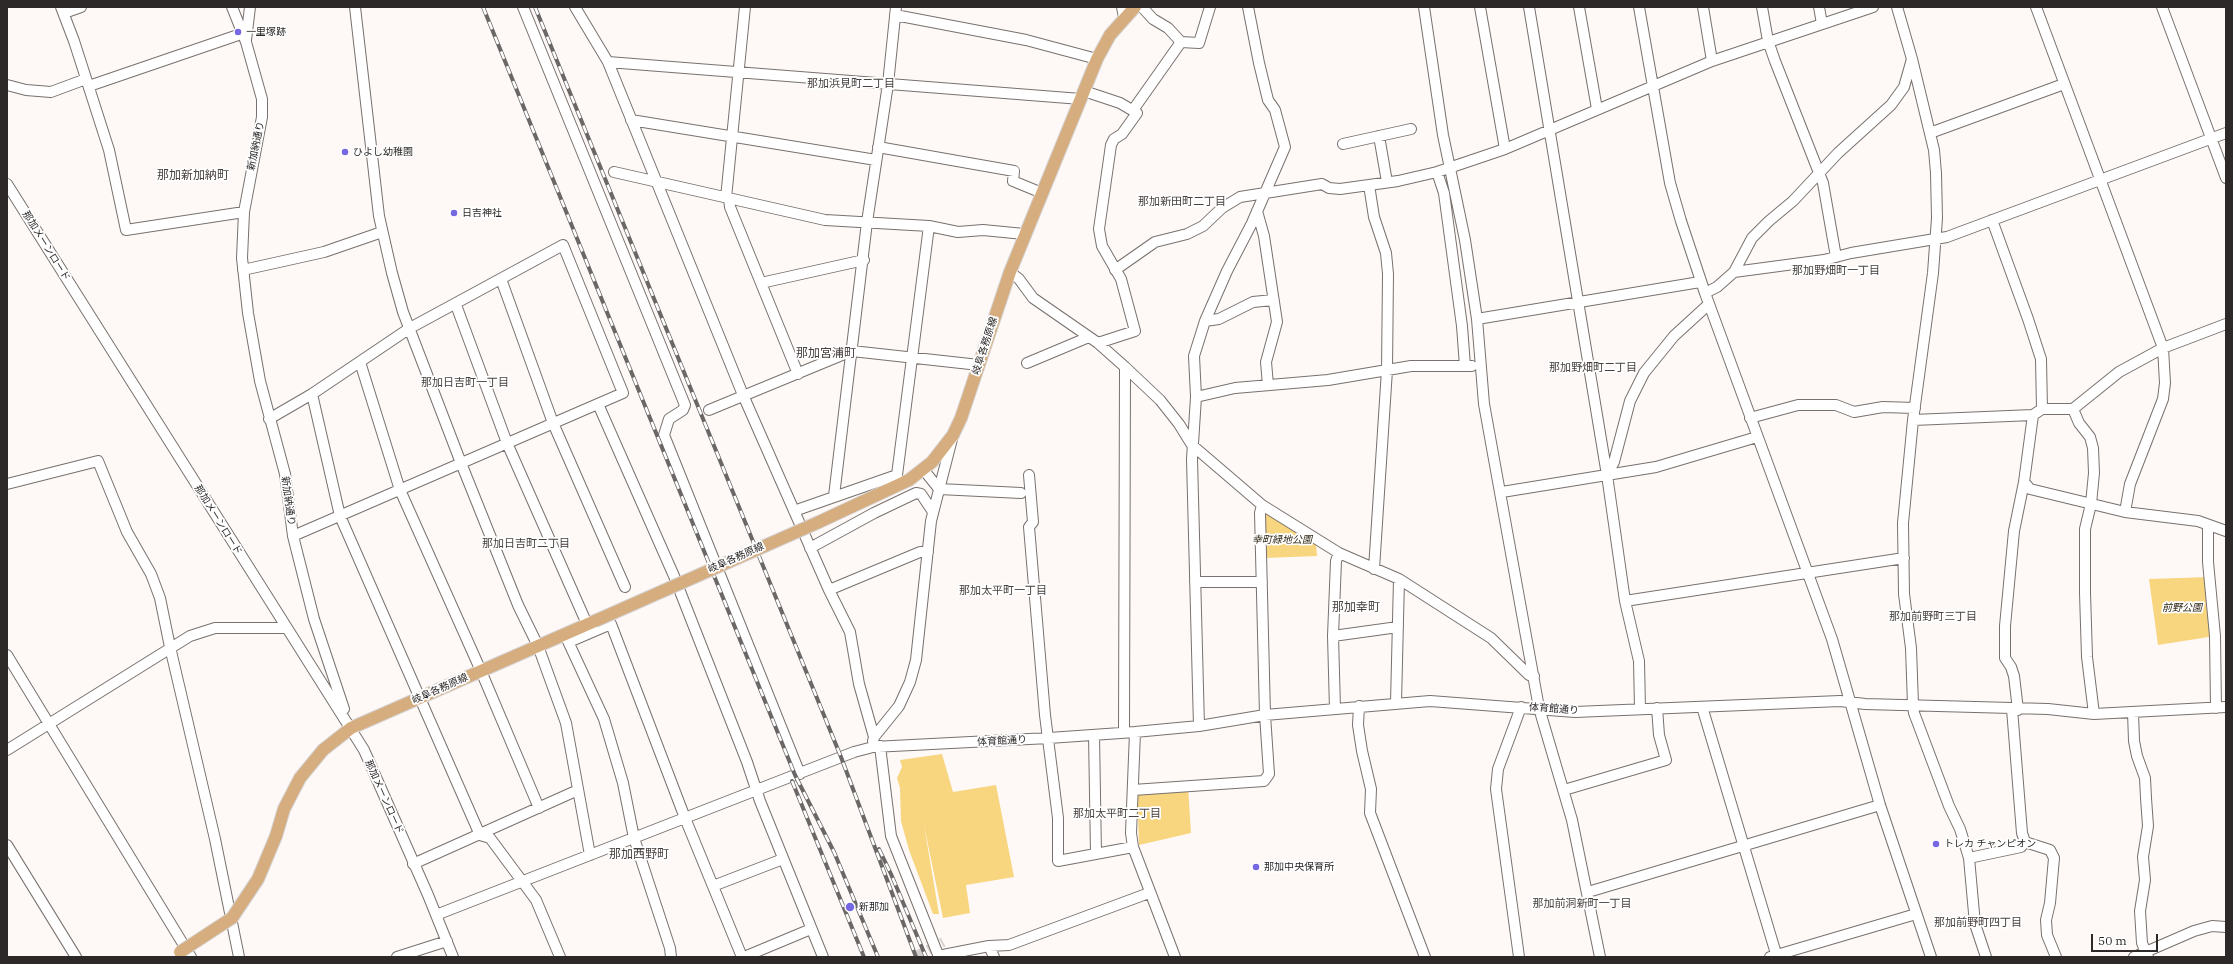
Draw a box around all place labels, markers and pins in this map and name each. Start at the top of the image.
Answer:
place label: 一里塚跡 [246,26,286,38]
marker: 一里塚跡 [233,27,243,37]
place label: ひよし幼稚園 [353,146,413,158]
marker: ひよし幼稚園 [340,147,350,157]
place label: 日吉神社 [462,207,502,219]
marker: 日吉神社 [449,208,459,218]
place label: トレカ チャンピオン [1944,838,2036,850]
marker: トレカ チャンピオン [1931,839,1941,849]
place label: 那加中央保育所 [1264,861,1334,873]
marker: 那加中央保育所 [1251,862,1261,872]
marker: 新那加 [844,901,856,913]
place label: 新那加 [859,901,889,913]

